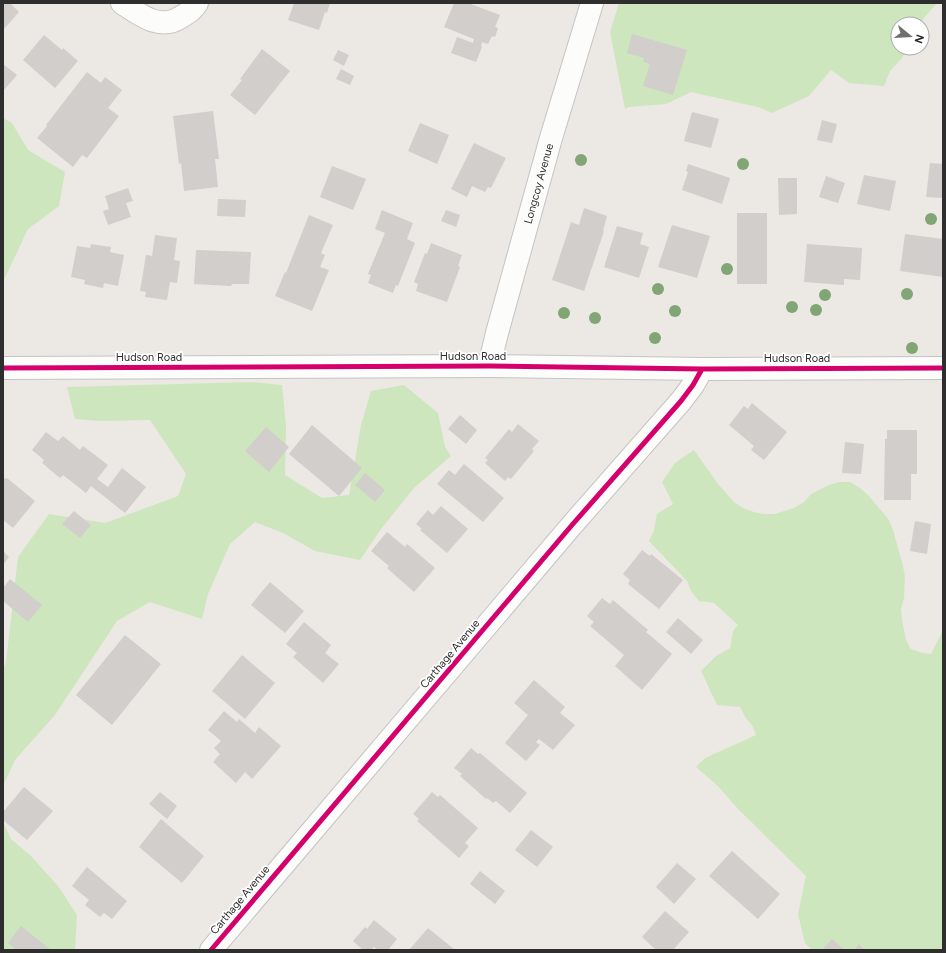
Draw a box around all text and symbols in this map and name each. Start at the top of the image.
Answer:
north arrow [890,16,930,56]
text: N [912,33,927,45]
street label: Longcoy Avenue [521,142,556,225]
street label: Hudson Road [440,350,506,363]
street label: Hudson Road [116,351,182,364]
street label: Hudson Road [764,352,830,365]
street label: Carthage Avenue [418,617,482,691]
street label: Carthage Avenue [208,863,272,937]

